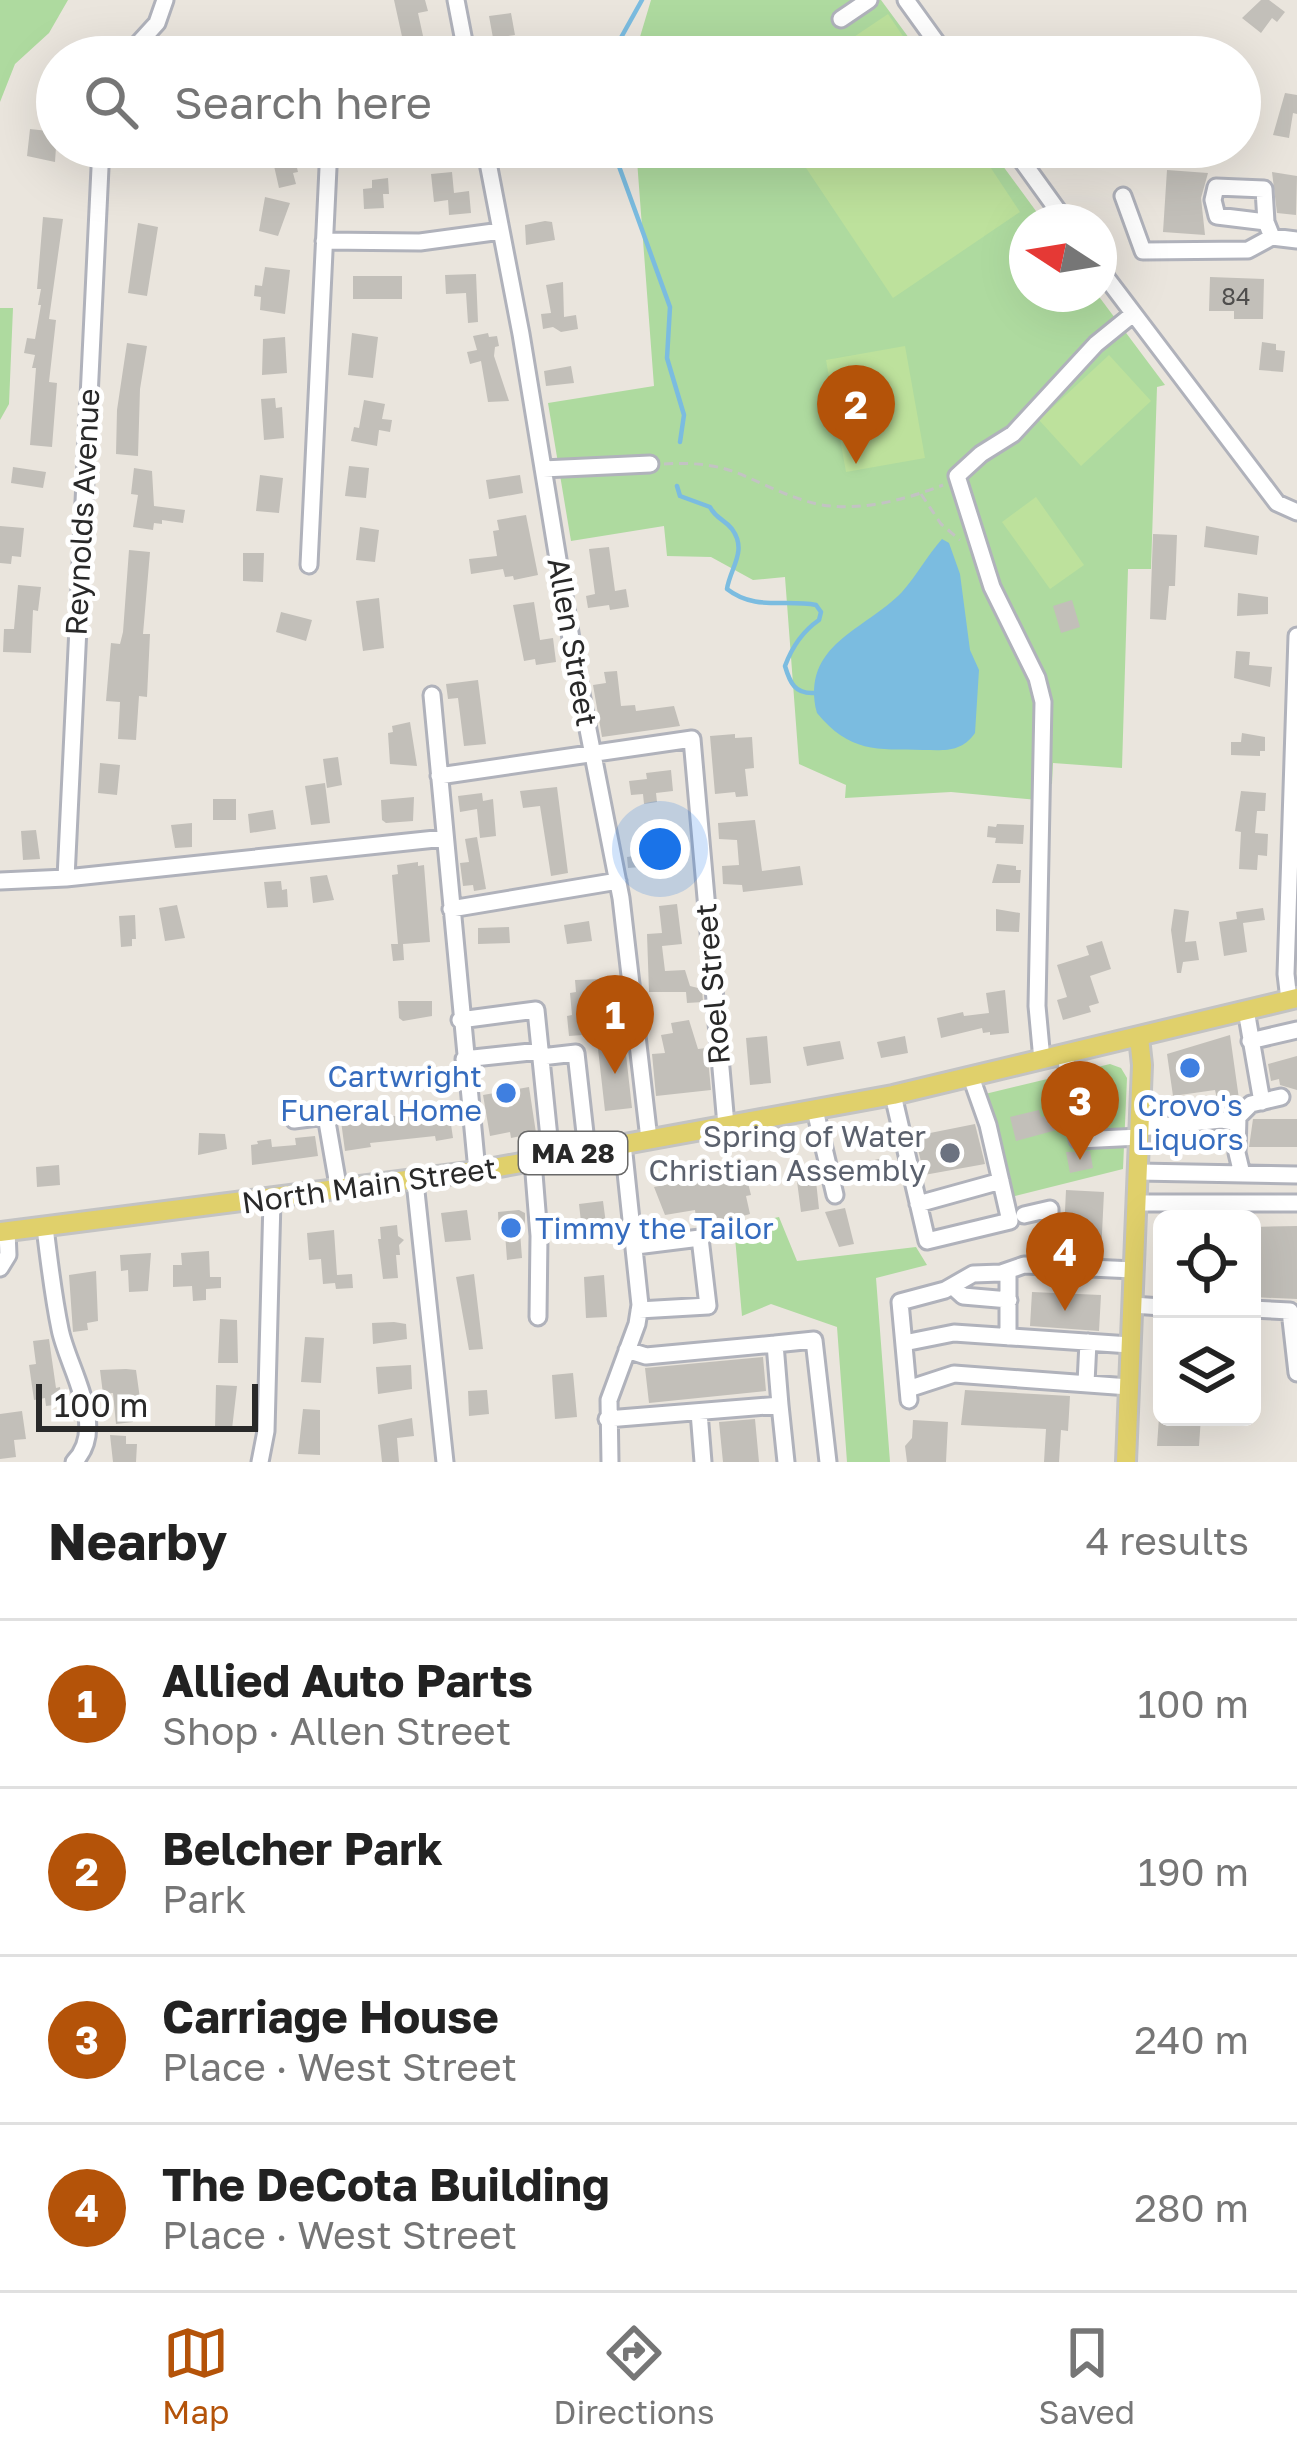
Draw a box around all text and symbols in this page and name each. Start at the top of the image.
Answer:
search box [36,36,1261,168]
icon: search [78,69,144,135]
text: Search here [174,75,432,129]
north arrow [1009,204,1117,312]
house number: 84 [1221,281,1251,310]
pin: 2 [817,365,895,464]
street label: Reynolds Avenue [58,388,106,636]
street label: Allen Street [540,555,606,729]
your location [630,819,690,879]
street label: Roel Street [687,902,737,1066]
pin: 1 [576,975,654,1074]
marker: Crovo's Liquors [1177,1055,1203,1081]
place label: Cartwright Funeral Home [280,1058,482,1128]
pin: 3 [1041,1061,1119,1160]
marker: Cartwright Funeral Home [493,1080,519,1106]
place label: Crovo's Liquors [1136,1087,1244,1157]
place label: Spring of Water Christian Assembly [649,1118,926,1188]
road number: MA 28 [519,1132,627,1174]
marker: Spring of Water Christian Assembly [937,1140,963,1166]
street label: North Main Street [239,1149,499,1221]
place label: Timmy the Tailor [535,1210,774,1246]
map controls [1153,1210,1261,1426]
button: locate [1153,1210,1261,1318]
pin: 4 [1026,1212,1104,1311]
marker: Timmy the Tailor [498,1215,524,1241]
button: layers [1153,1318,1261,1426]
scale bar [36,1378,258,1431]
text: 100 m [54,1385,148,1424]
text: Nearby [48,1510,227,1571]
text: 4 results [1086,1517,1249,1564]
text: Allied Auto Parts [162,1653,533,1707]
text: 1 [77,1680,97,1727]
text: 100 m [1137,1680,1249,1727]
text: Shop · Allen Street [162,1707,511,1754]
text: Belcher Park [162,1821,443,1875]
text: 2 [75,1848,99,1895]
text: 190 m [1138,1848,1249,1895]
text: Park [162,1875,246,1922]
text: Carriage House [162,1989,499,2043]
text: 3 [75,2016,99,2063]
text: 240 m [1134,2016,1249,2063]
text: Place · West Street [162,2043,517,2090]
text: The DeCota Building [162,2157,610,2211]
text: 4 [75,2184,99,2231]
text: 280 m [1134,2184,1249,2231]
text: Place · West Street [162,2211,517,2258]
tab: Map [162,2320,229,2431]
tab: Directions [553,2320,715,2431]
tab: Saved [1039,2320,1135,2431]

